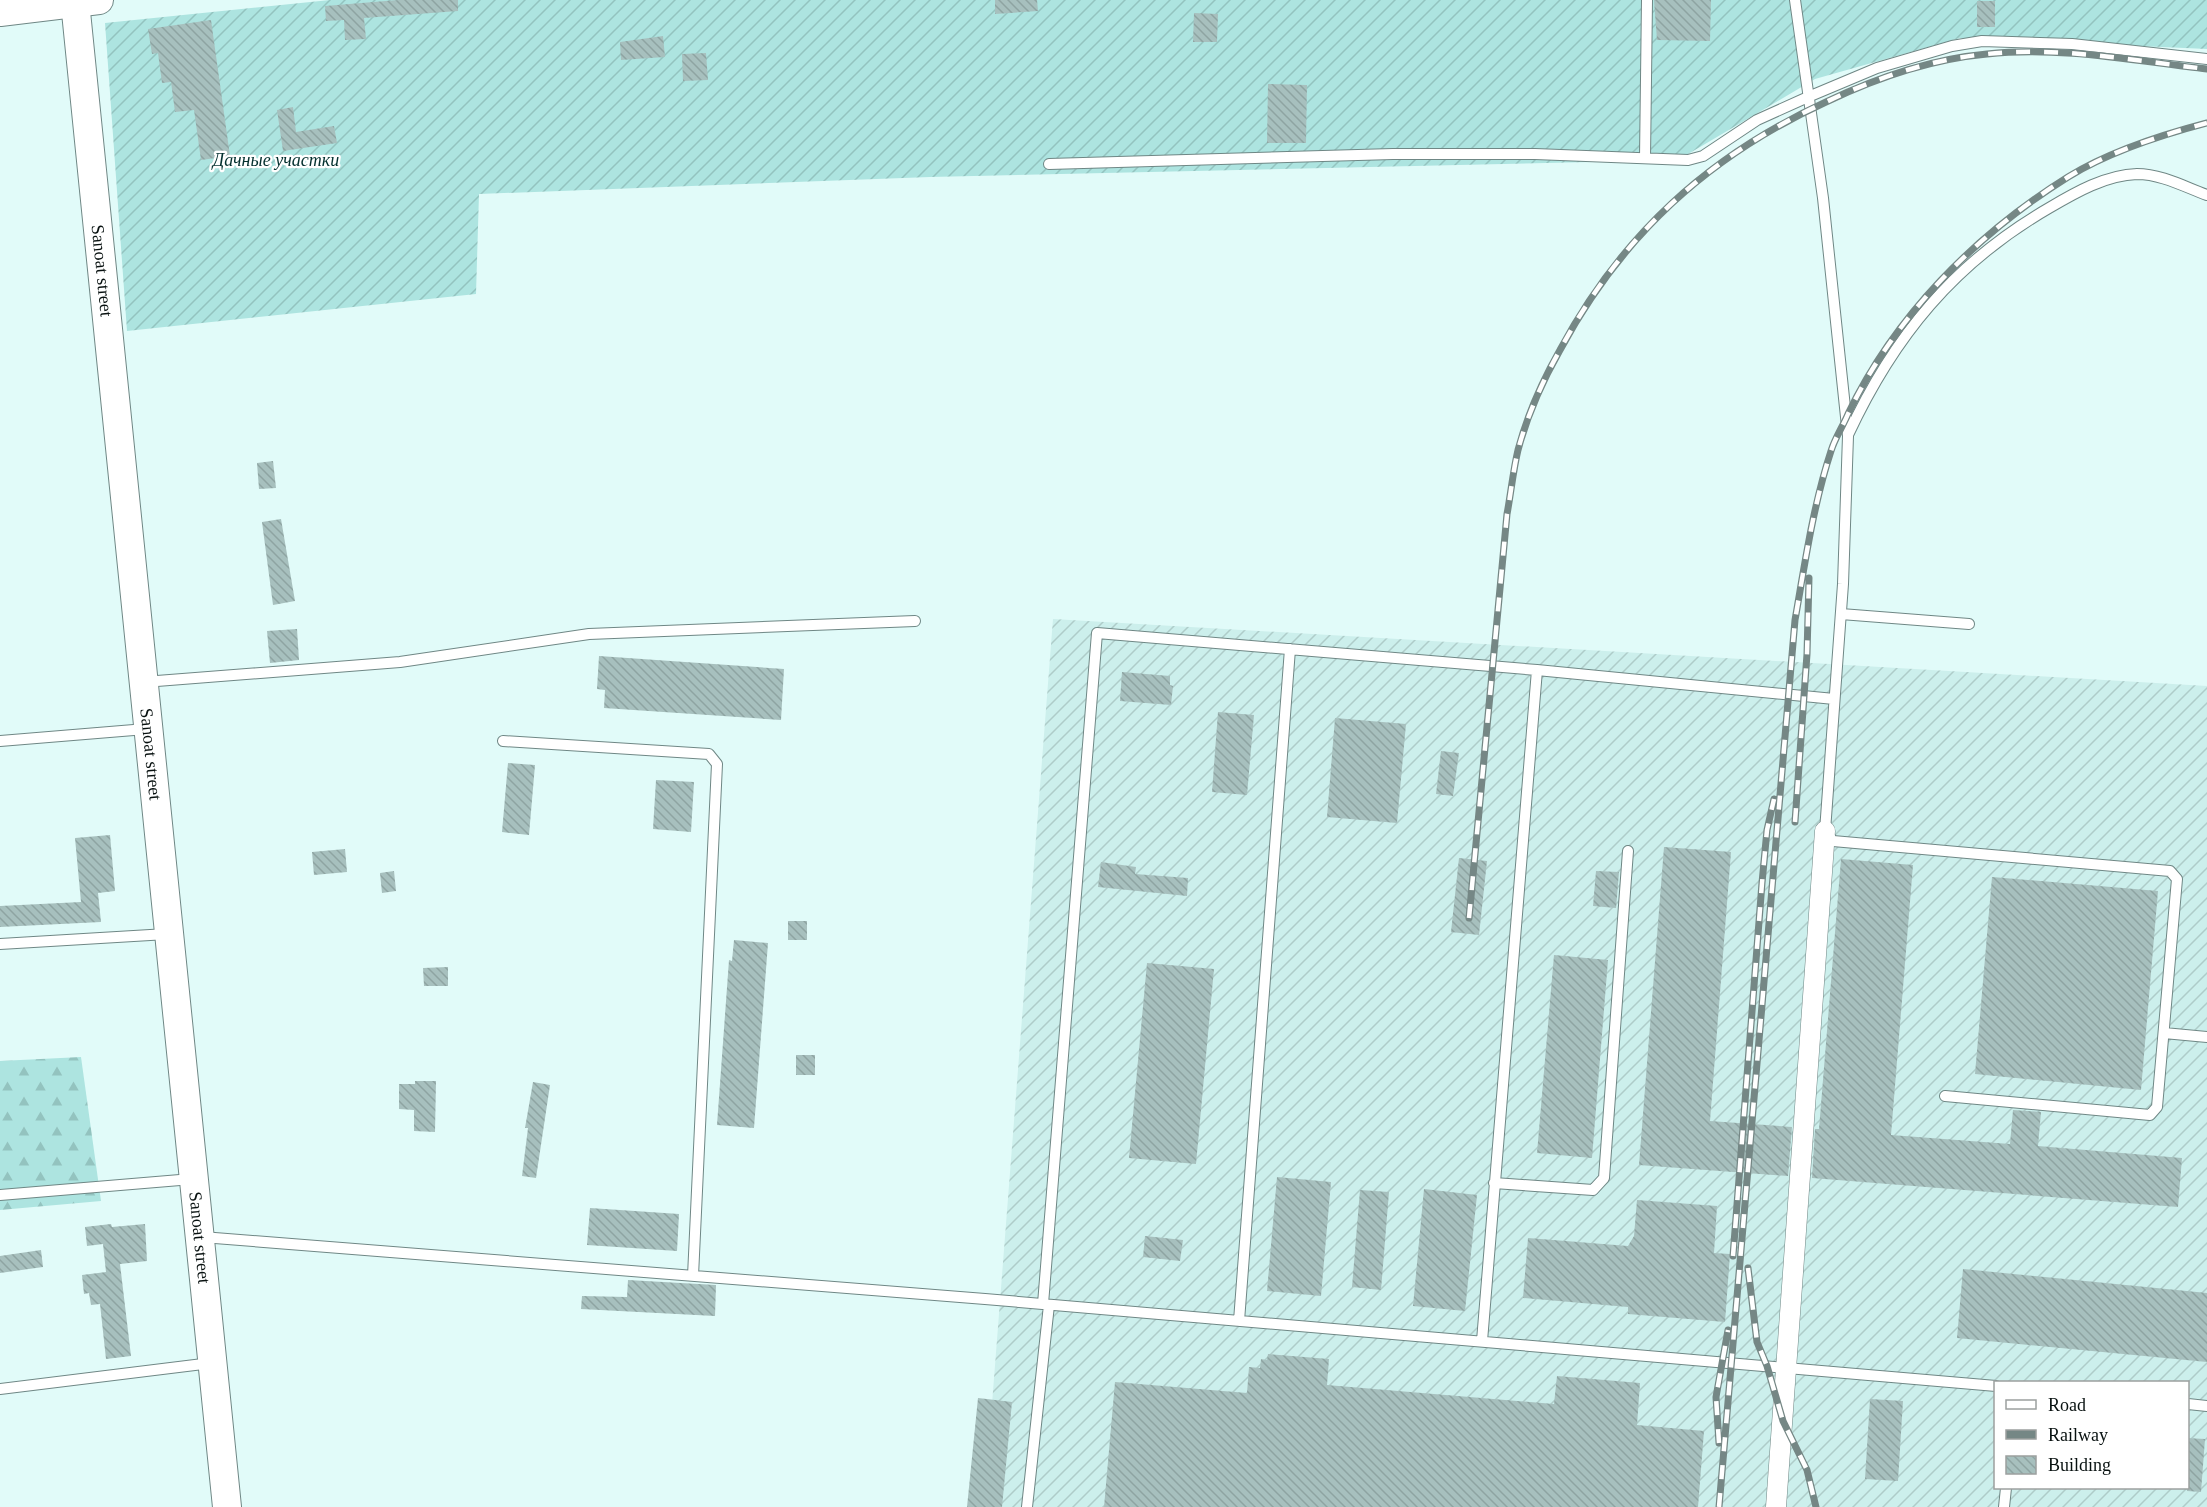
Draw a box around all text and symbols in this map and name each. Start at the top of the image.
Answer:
park label: Дачные участки [211,150,339,170]
street label: Sanoat street [88,224,117,318]
street label: Sanoat street [136,707,166,801]
street label: Sanoat street [185,1191,214,1285]
legend [1994,1381,2189,1489]
text: Road [2048,1395,2086,1415]
text: Railway [2048,1425,2108,1445]
text: Building [2048,1455,2111,1475]

